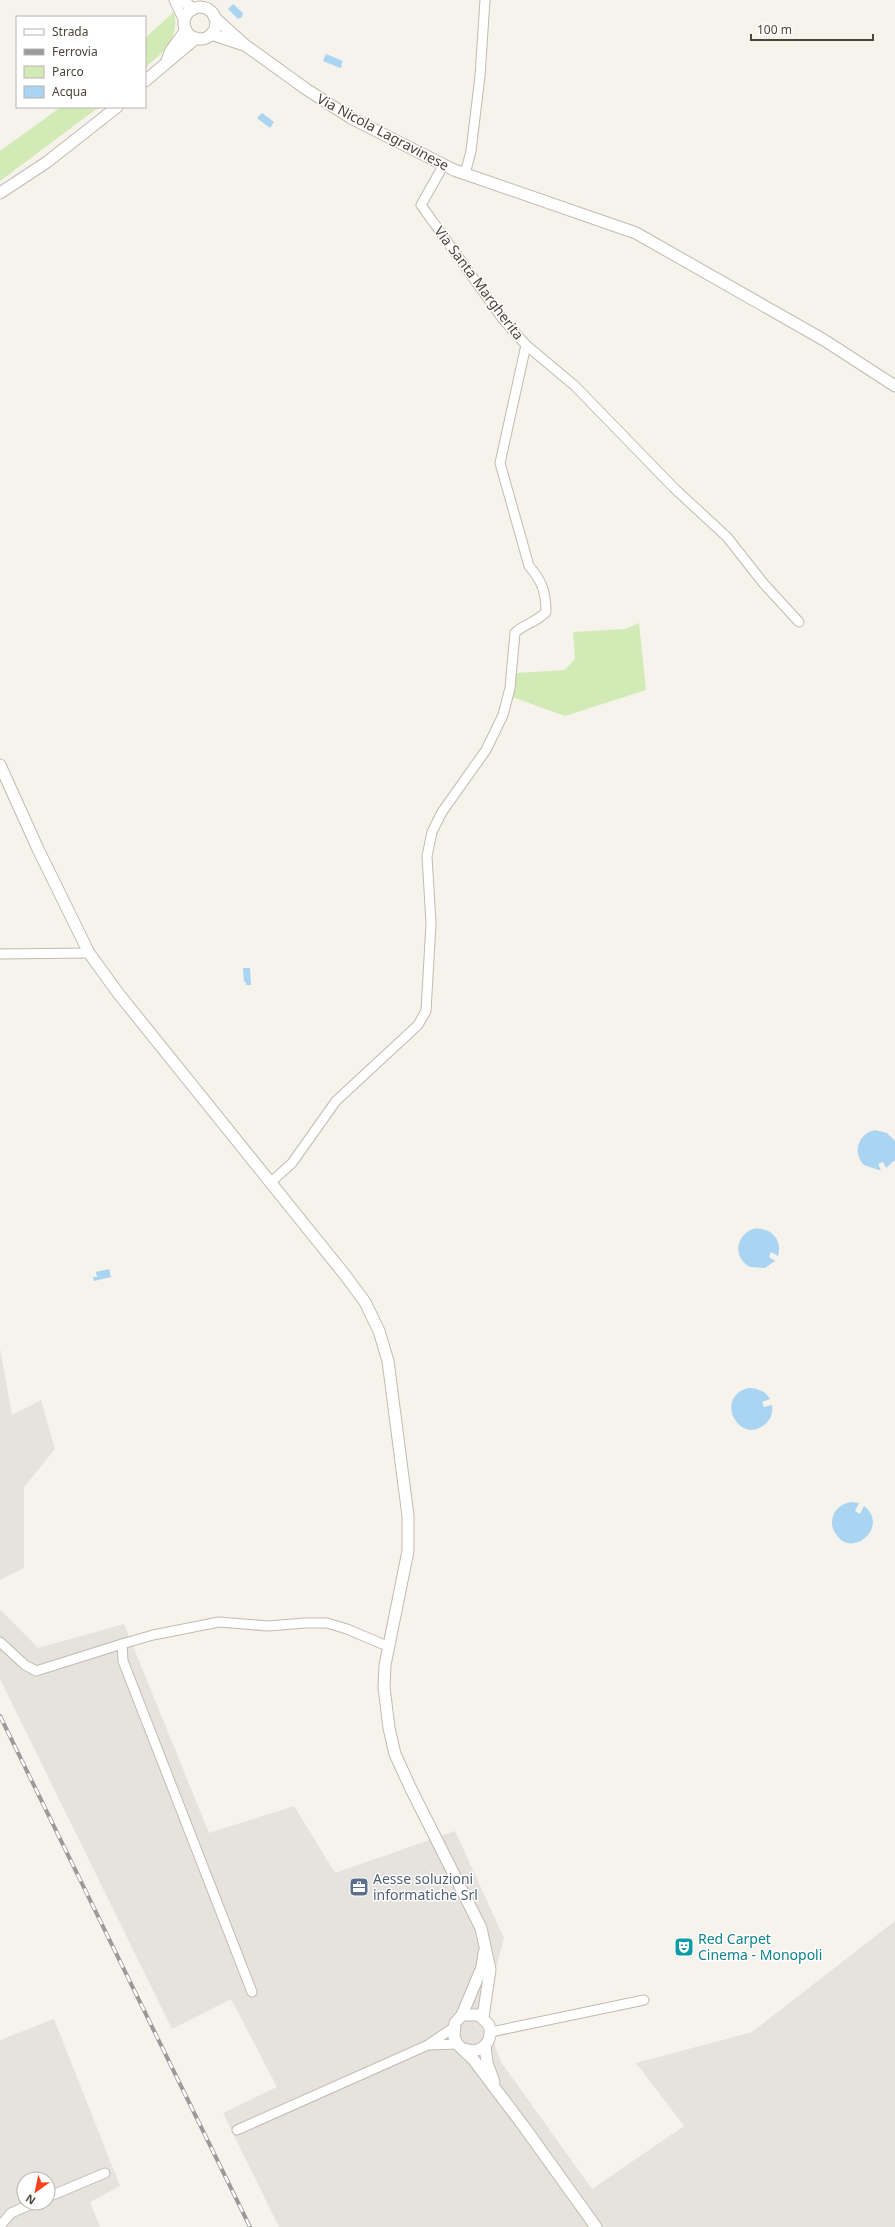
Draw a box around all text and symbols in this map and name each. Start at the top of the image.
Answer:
legend [16,16,146,108]
scale bar [751,16,873,42]
text: 100 m [757,21,792,38]
text: Strada [52,23,88,40]
text: Ferrovia [52,43,98,60]
text: Parco [52,63,84,80]
text: Acqua [52,83,87,100]
street label: Via Nicola Lagravinese [314,89,453,175]
street label: Via Santa Margherita [430,222,528,343]
place label: Aesse soluzioni informatiche Srl [373,1869,478,1904]
office icon: Aesse soluzioni informatiche Srl [348,1876,370,1898]
place label: Red Carpet Cinema - Monopoli [698,1929,822,1964]
theatre icon: Red Carpet Cinema - Monopoli [673,1936,695,1958]
north arrow [16,2171,56,2211]
text: N [22,2191,38,2209]

